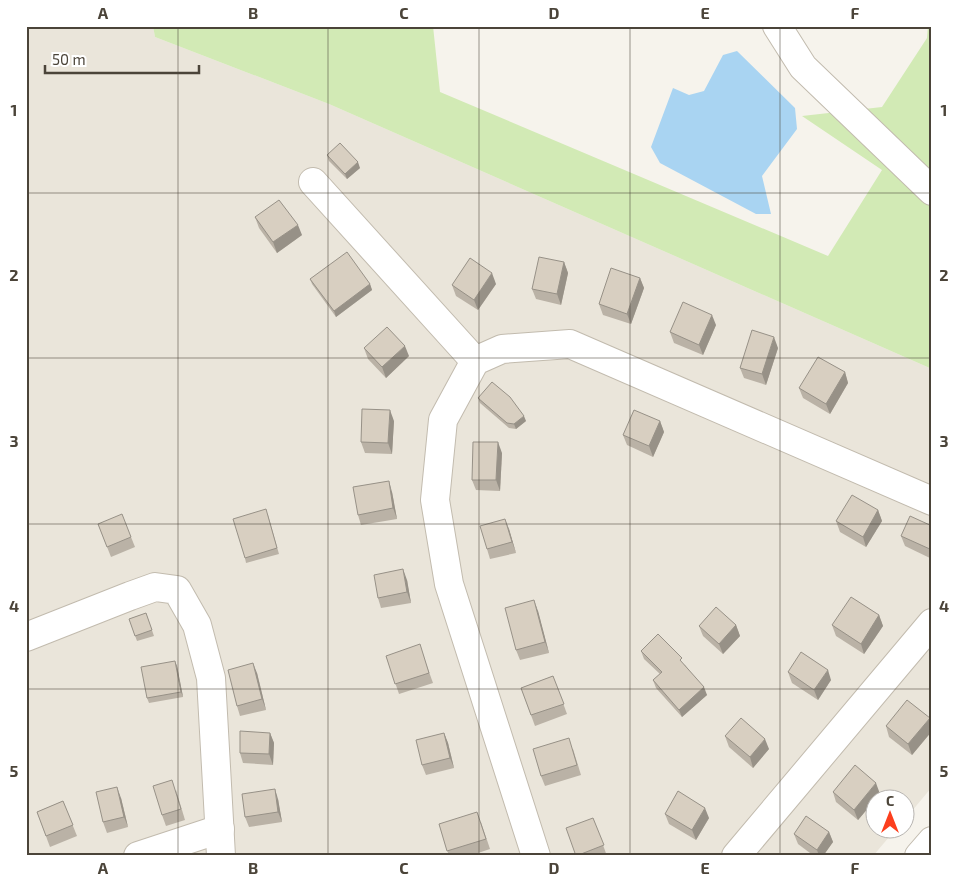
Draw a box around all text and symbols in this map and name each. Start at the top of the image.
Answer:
text: A [98,3,109,22]
text: B [248,3,258,22]
text: C [399,3,409,22]
text: D [549,3,560,22]
text: E [700,3,710,22]
text: F [851,3,860,22]
scale bar [45,42,199,74]
text: 50 m [52,50,86,68]
text: 1 [11,100,17,119]
text: 1 [941,100,947,119]
text: 2 [9,265,19,284]
text: 2 [939,265,949,284]
text: 3 [9,431,19,450]
text: 3 [939,431,949,450]
text: 4 [9,596,19,615]
text: 4 [939,596,949,615]
text: 5 [10,761,19,780]
text: 5 [940,761,949,780]
north arrow [866,790,916,840]
text: С [886,792,894,809]
text: A [98,858,109,877]
text: B [248,858,258,877]
text: C [399,858,409,877]
text: D [549,858,560,877]
text: E [700,858,710,877]
text: F [851,858,860,877]

